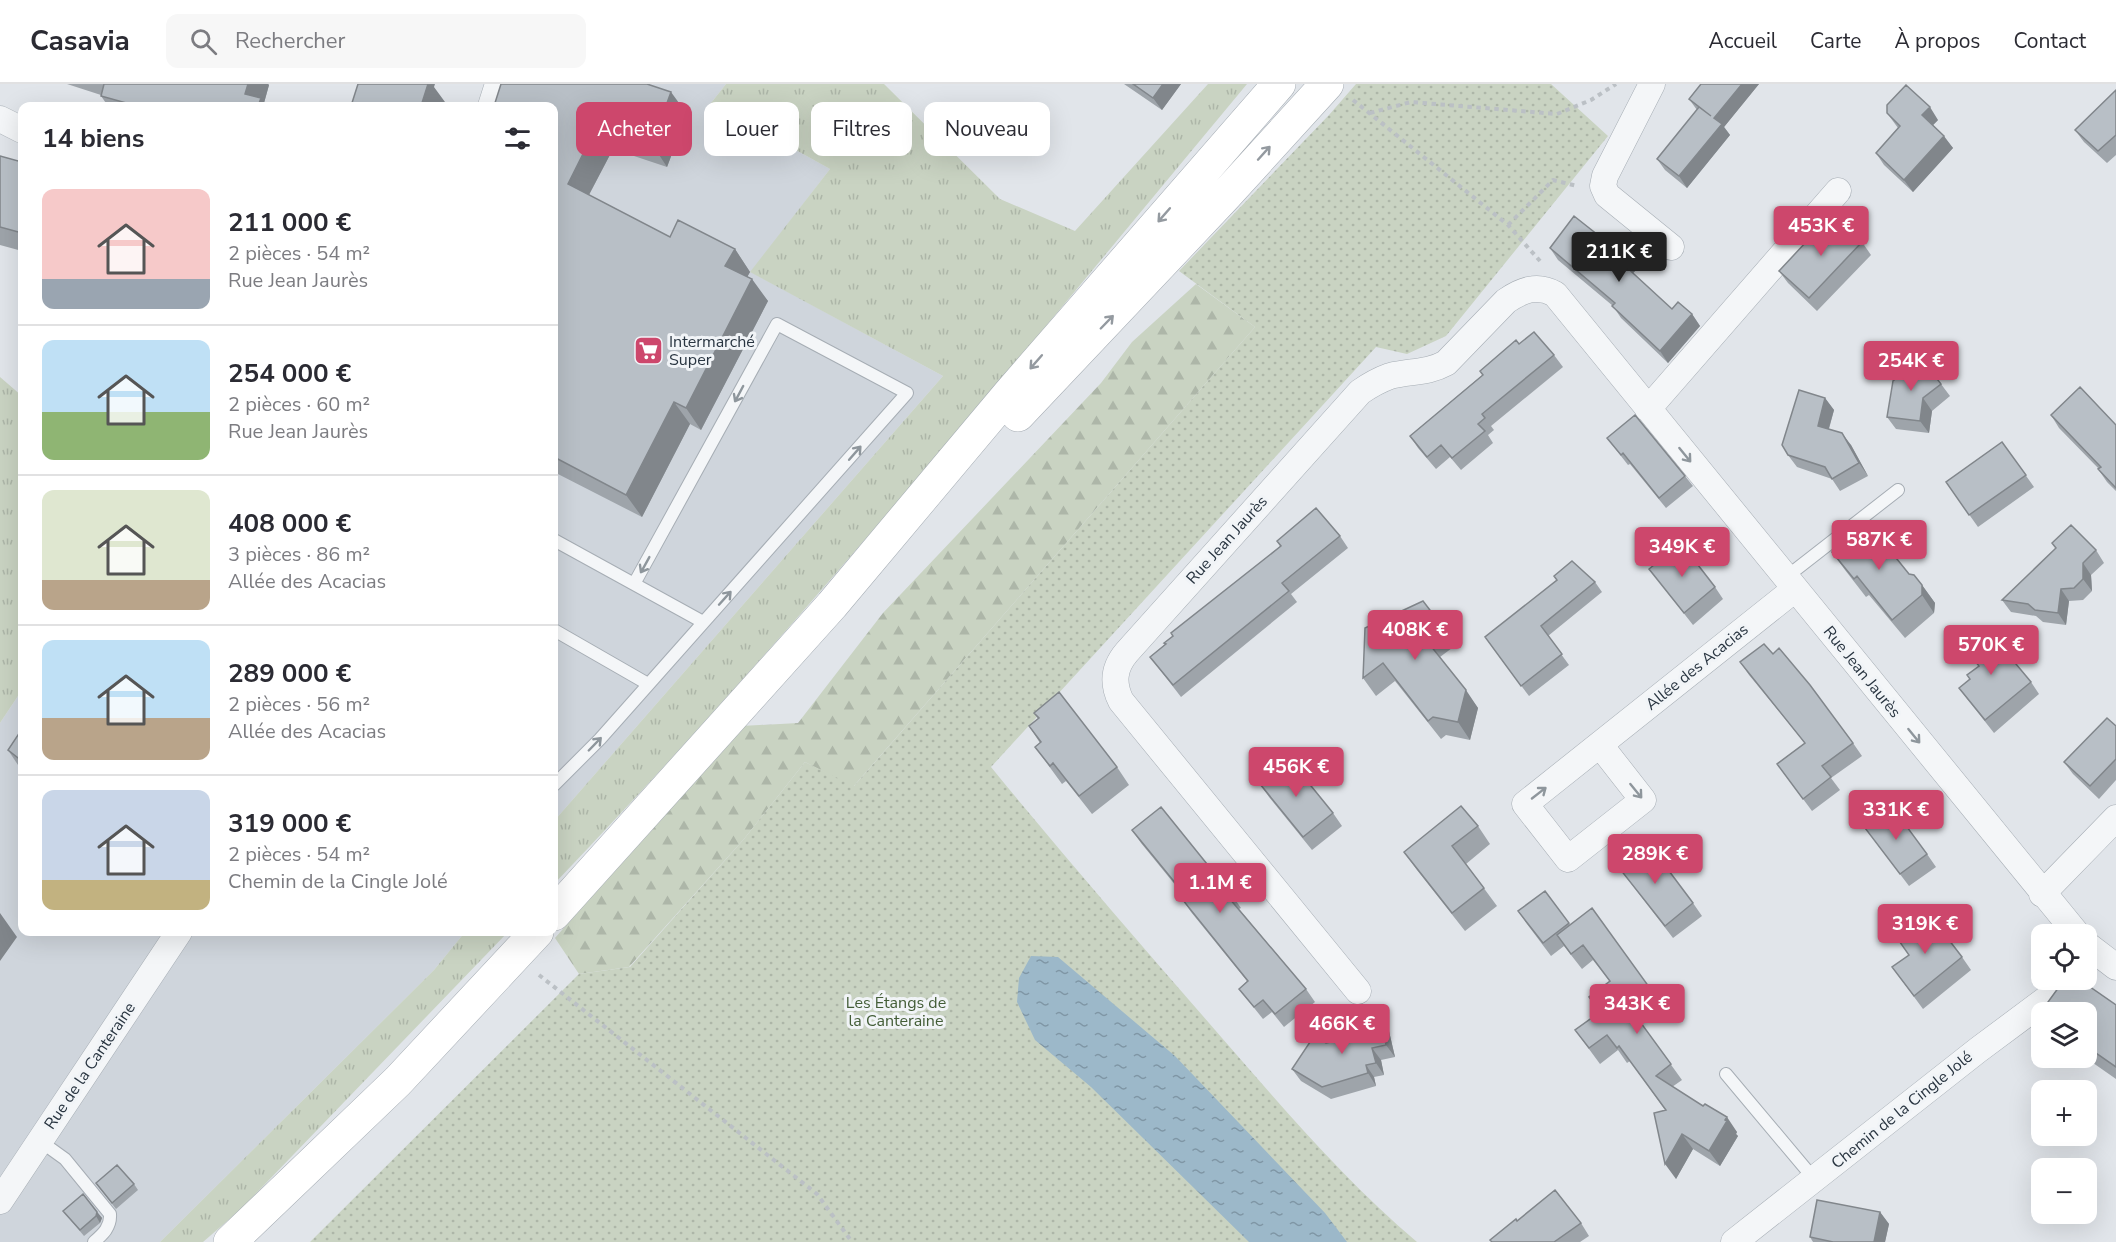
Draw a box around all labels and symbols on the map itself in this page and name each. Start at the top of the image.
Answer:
one-way arrow [1257,146,1271,161]
pin: 453K € [1772,206,1870,257]
one-way arrow [1157,207,1171,222]
pin: 211K € [1570,232,1668,283]
one-way arrow [1100,314,1114,329]
place label: Intermarché Super [669,331,755,371]
supermarket icon: Intermarché Super [632,335,664,367]
pin: 254K € [1862,341,1960,392]
one-way arrow [1029,354,1043,369]
one-way arrow [733,384,744,402]
one-way arrow [848,446,862,461]
one-way arrow [1679,447,1692,463]
street label: Rue Jean Jaurès [1181,491,1273,589]
pin: 587K € [1830,520,1928,571]
pin: 349K € [1633,527,1731,578]
one-way arrow [639,555,650,573]
one-way arrow [717,591,731,606]
pin: 408K € [1366,610,1464,661]
street label: Allée des Acacias [1641,619,1753,715]
street label: Rue Jean Jaurès [1818,621,1906,723]
pin: 570K € [1942,625,2040,676]
one-way arrow [1908,728,1921,744]
one-way arrow [587,736,602,751]
pin: 456K € [1247,747,1345,798]
one-way arrow [1629,783,1643,798]
one-way arrow [1531,786,1547,799]
pin: 331K € [1847,790,1945,841]
pin: 289K € [1606,834,1704,885]
pin: 1.1M € [1171,863,1269,914]
pin: 319K € [1876,904,1974,955]
pin: 343K € [1588,984,1686,1035]
park label: Les Étangs de la Canteraine [846,992,946,1032]
street label: Rue de la Canteraine [39,998,141,1134]
pin: 466K € [1293,1004,1391,1055]
street label: Chemin de la Cingle Jolé [1827,1046,1977,1174]

